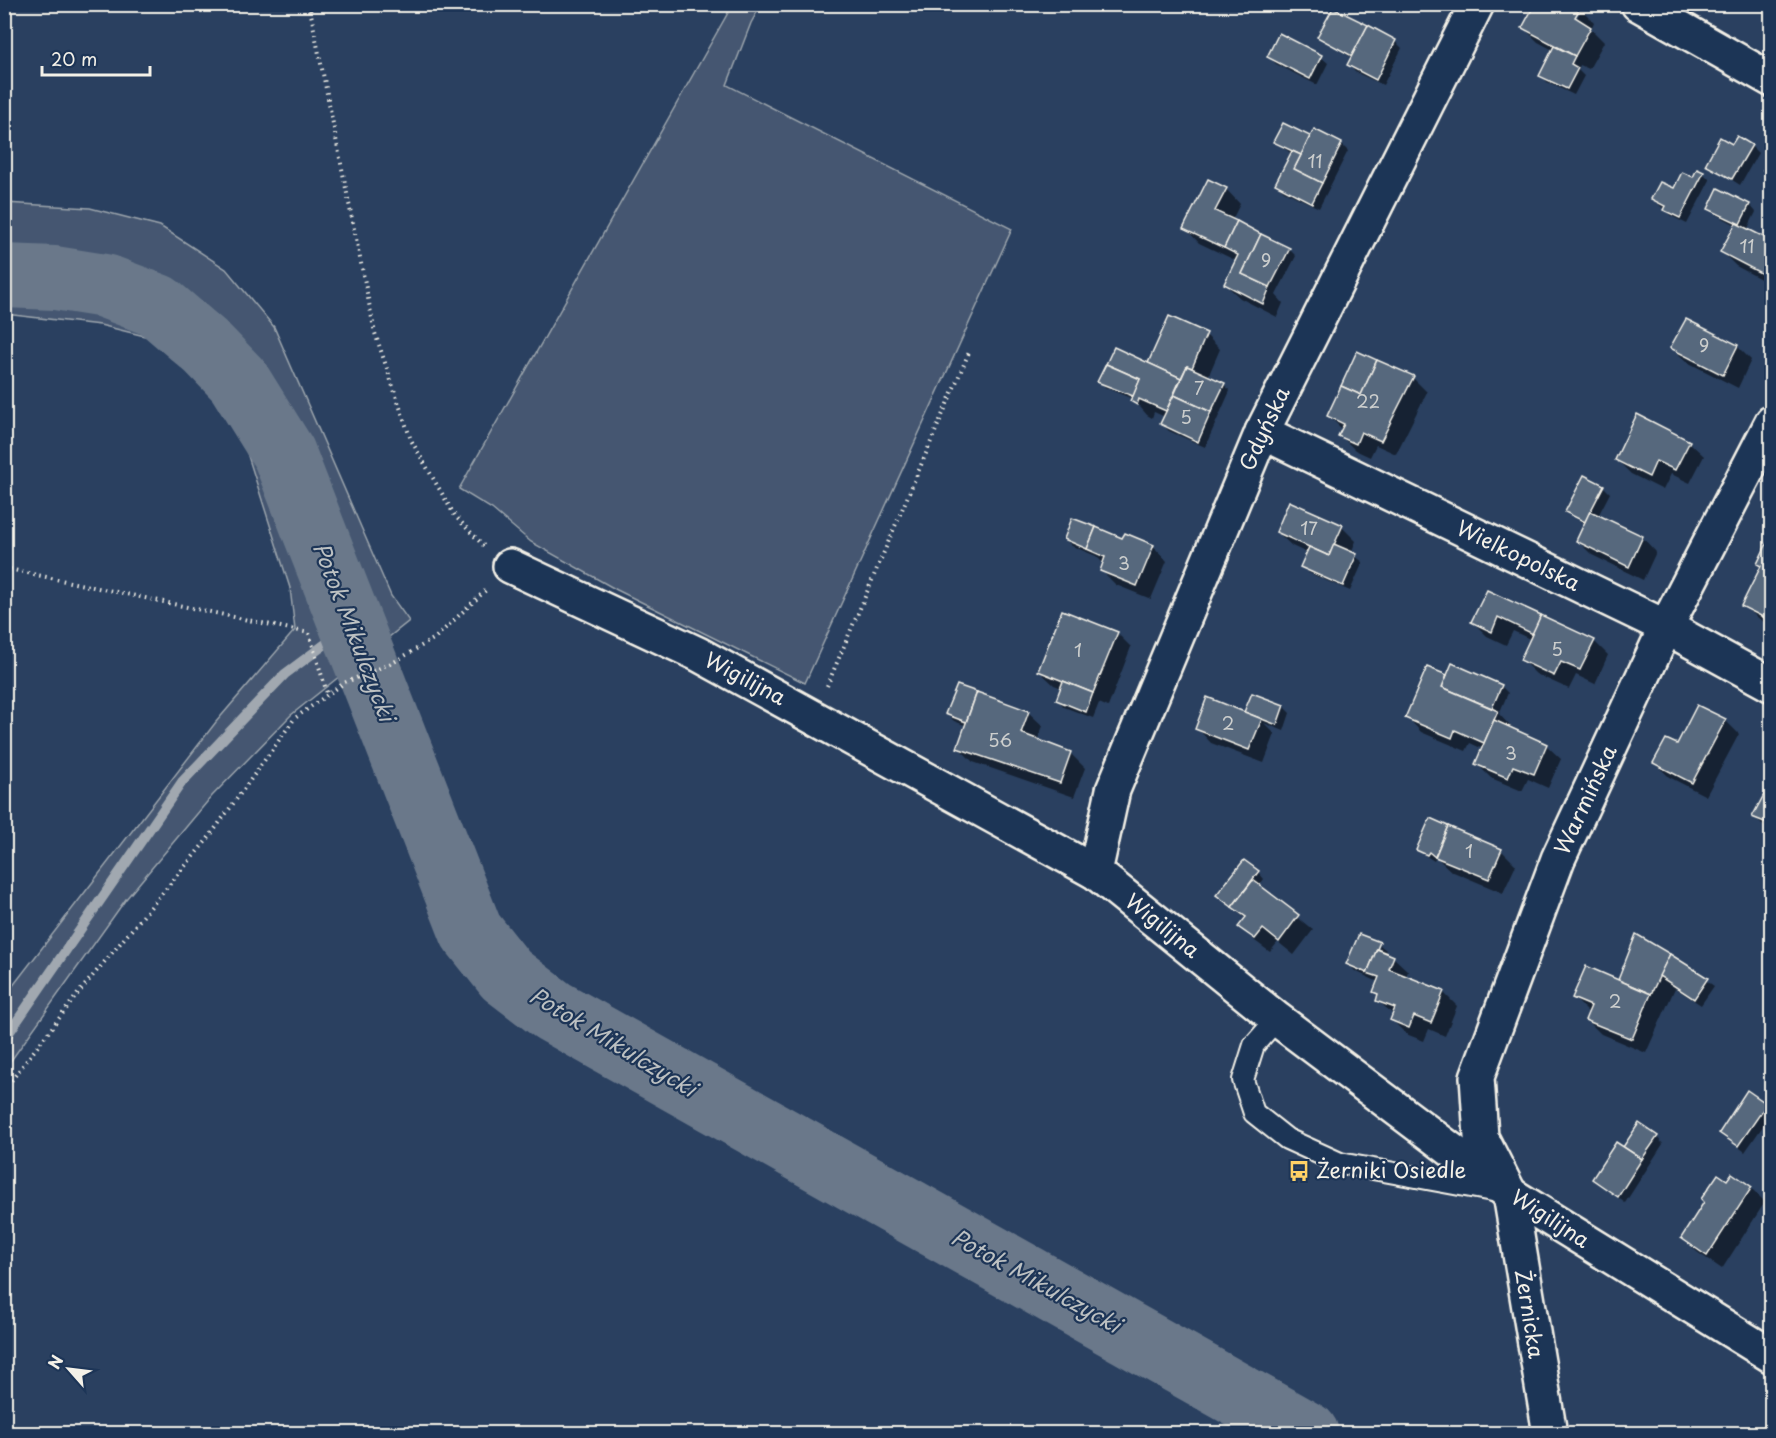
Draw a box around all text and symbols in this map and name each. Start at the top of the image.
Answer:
scale bar [42,39,150,77]
text: 20 m [51,45,97,72]
house number: 11 [1307,147,1323,174]
house number: 11 [1739,232,1755,259]
house number: 9 [1261,246,1271,273]
house number: 9 [1699,331,1709,358]
house number: 7 [1194,374,1204,401]
street label: Gdyńska [1230,381,1297,475]
house number: 22 [1356,387,1380,414]
house number: 5 [1180,403,1192,430]
street label: Wielkopolska [1452,510,1586,598]
house number: 17 [1300,514,1318,541]
water label: Potok Mikulczycki [306,537,406,728]
house number: 3 [1118,549,1130,576]
house number: 5 [1551,635,1563,662]
house number: 1 [1074,636,1082,663]
street label: Wigilijna [700,642,792,712]
house number: 2 [1222,709,1234,736]
house number: 56 [988,726,1012,753]
house number: 3 [1505,739,1517,766]
street label: Warmińska [1545,739,1624,859]
house number: 1 [1465,837,1473,864]
street label: Wigilijna [1119,884,1208,965]
water label: Potok Mikulczycki [524,978,706,1105]
house number: 2 [1609,987,1621,1014]
place label: Żerniki Osiedle [1316,1153,1466,1185]
bus stop icon: Żerniki Osiedle [1287,1159,1311,1183]
street label: Wigilijna [1505,1180,1597,1255]
water label: Potok Mikulczycki [946,1219,1130,1341]
street label: Żernicka [1508,1267,1554,1361]
north arrow [39,1339,99,1399]
text: N [41,1350,68,1373]

